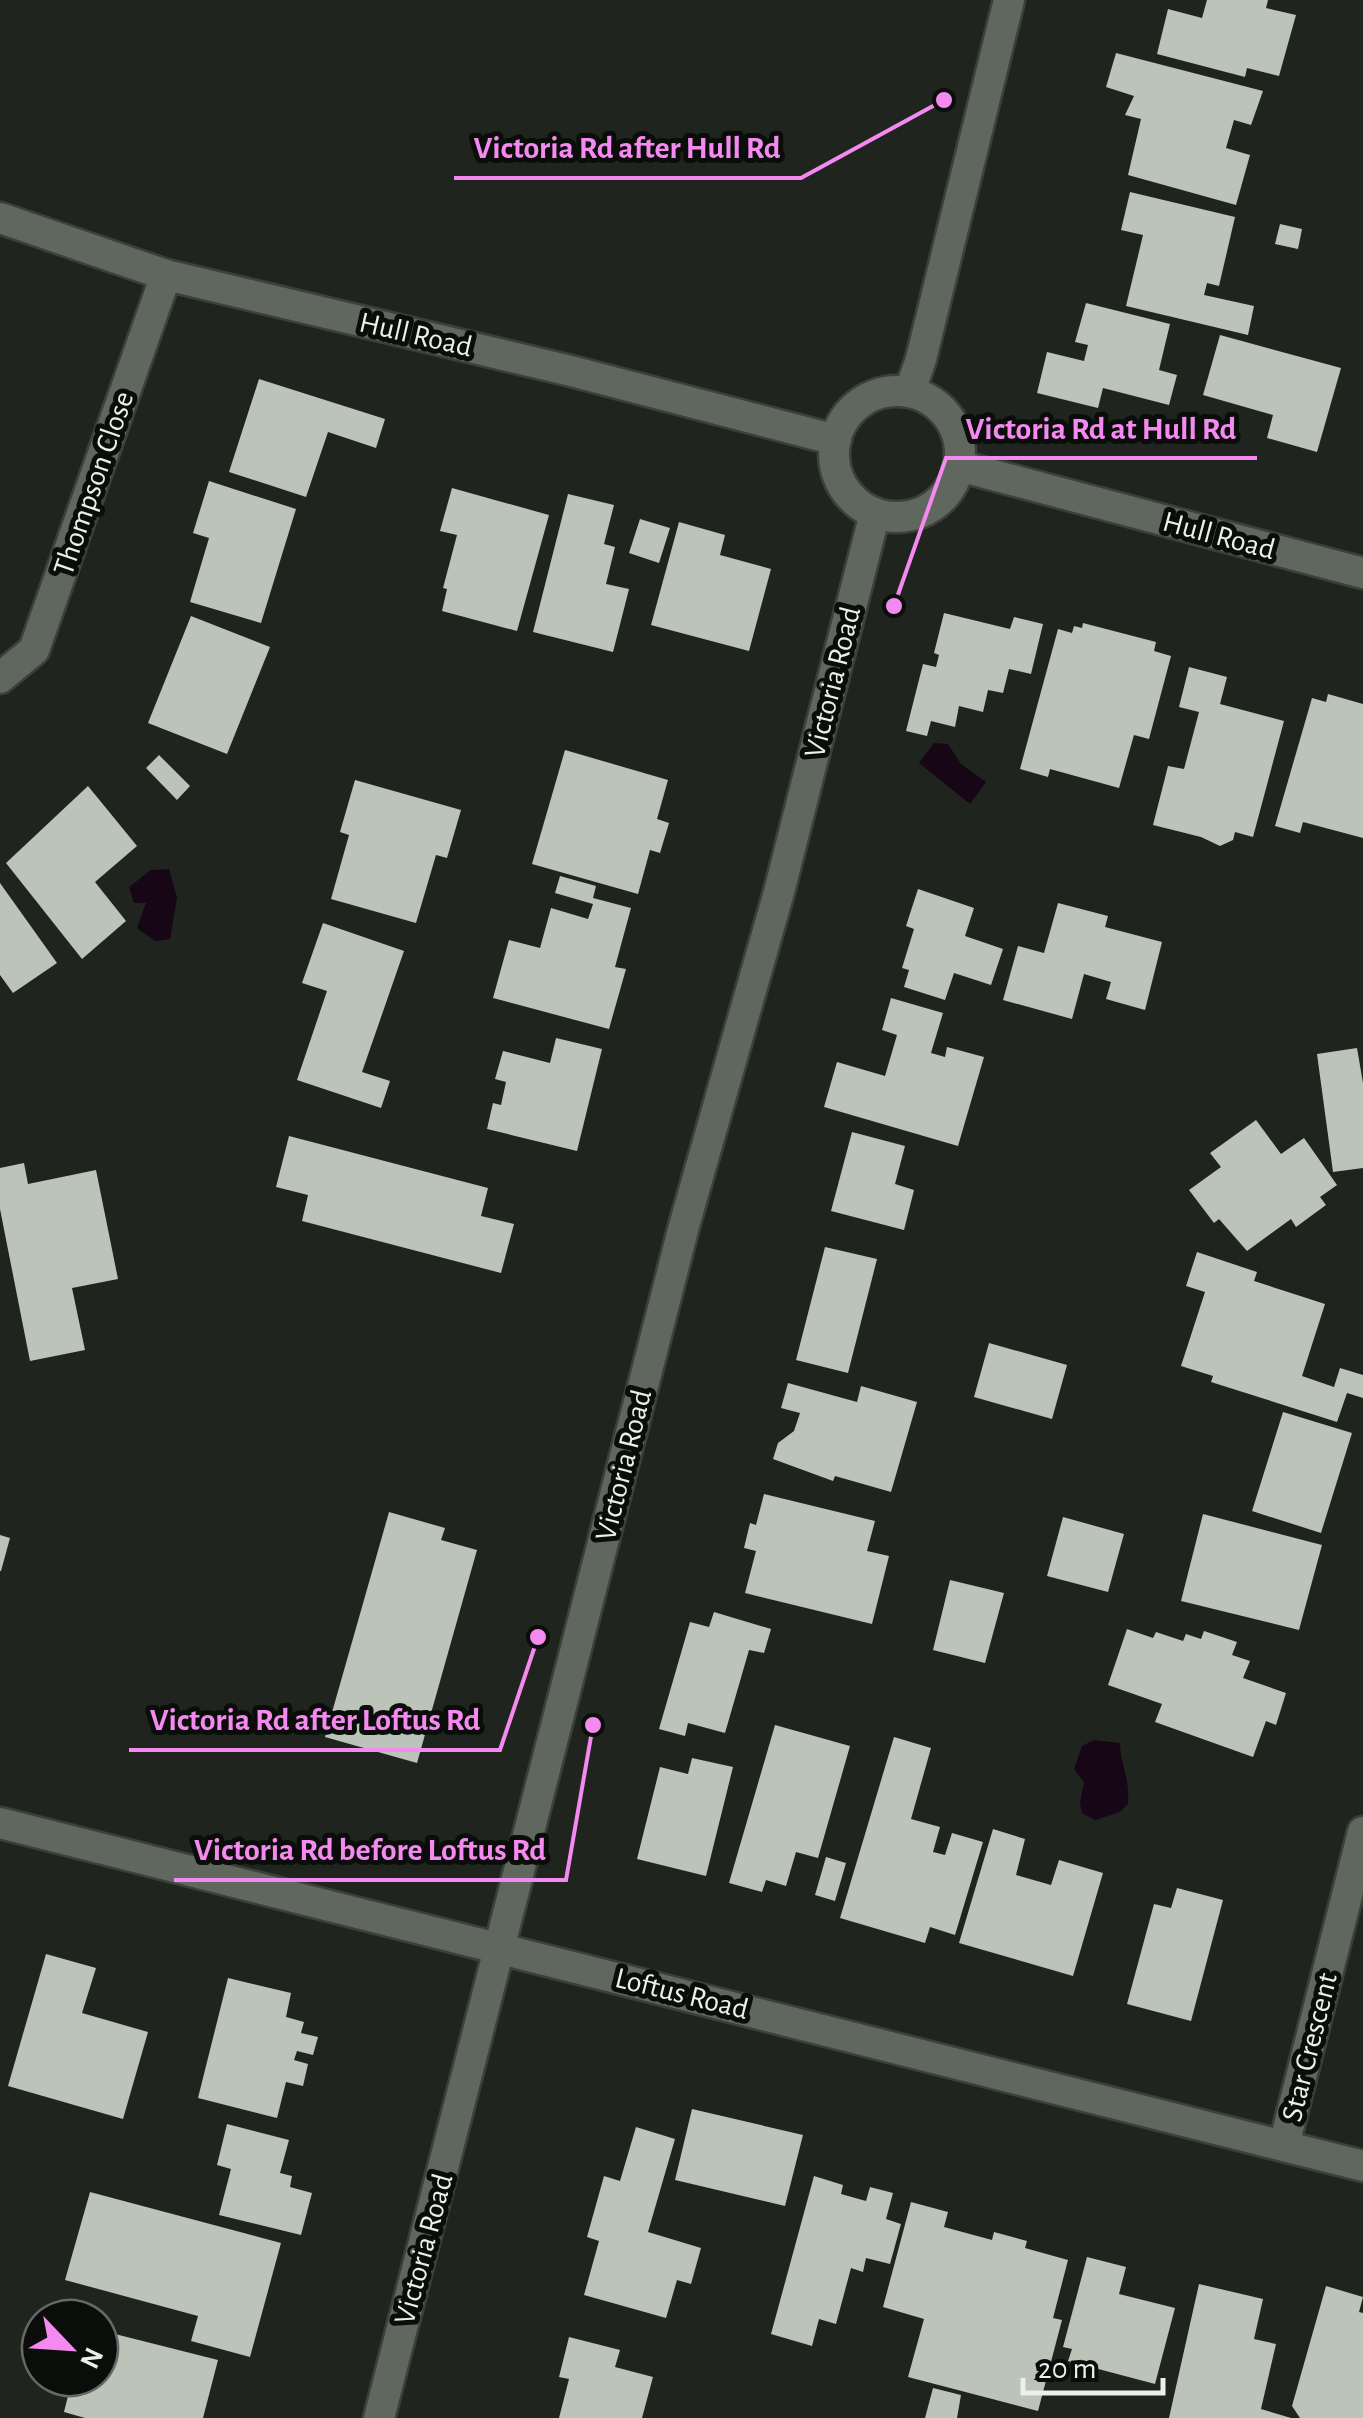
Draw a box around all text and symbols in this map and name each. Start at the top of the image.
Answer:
callout: Victoria Rd after Hull Rd [454,116,801,178]
text: Victoria Rd after Hull Rd [473,132,781,164]
street label: Hull Road [356,307,475,363]
street label: Thompson Close [48,388,139,579]
callout: Victoria Rd at Hull Rd [946,396,1257,458]
text: Victoria Rd at Hull Rd [966,413,1237,445]
street label: Hull Road [1159,507,1278,565]
street label: Victoria Road [800,604,866,761]
street label: Victoria Road [591,1387,657,1544]
callout: Victoria Rd after Loftus Rd [129,1688,500,1750]
text: Victoria Rd after Loftus Rd [150,1704,481,1736]
callout: Victoria Rd before Loftus Rd [174,1818,566,1880]
text: Victoria Rd before Loftus Rd [194,1834,546,1866]
street label: Loftus Road [612,1963,751,2025]
street label: Star Crescent [1277,1969,1343,2125]
street label: Victoria Road [389,2171,458,2328]
north arrow [20,2298,120,2398]
scale bar [1023,2333,1163,2395]
text: N [74,2343,108,2372]
text: 20 m [1038,2354,1096,2384]

